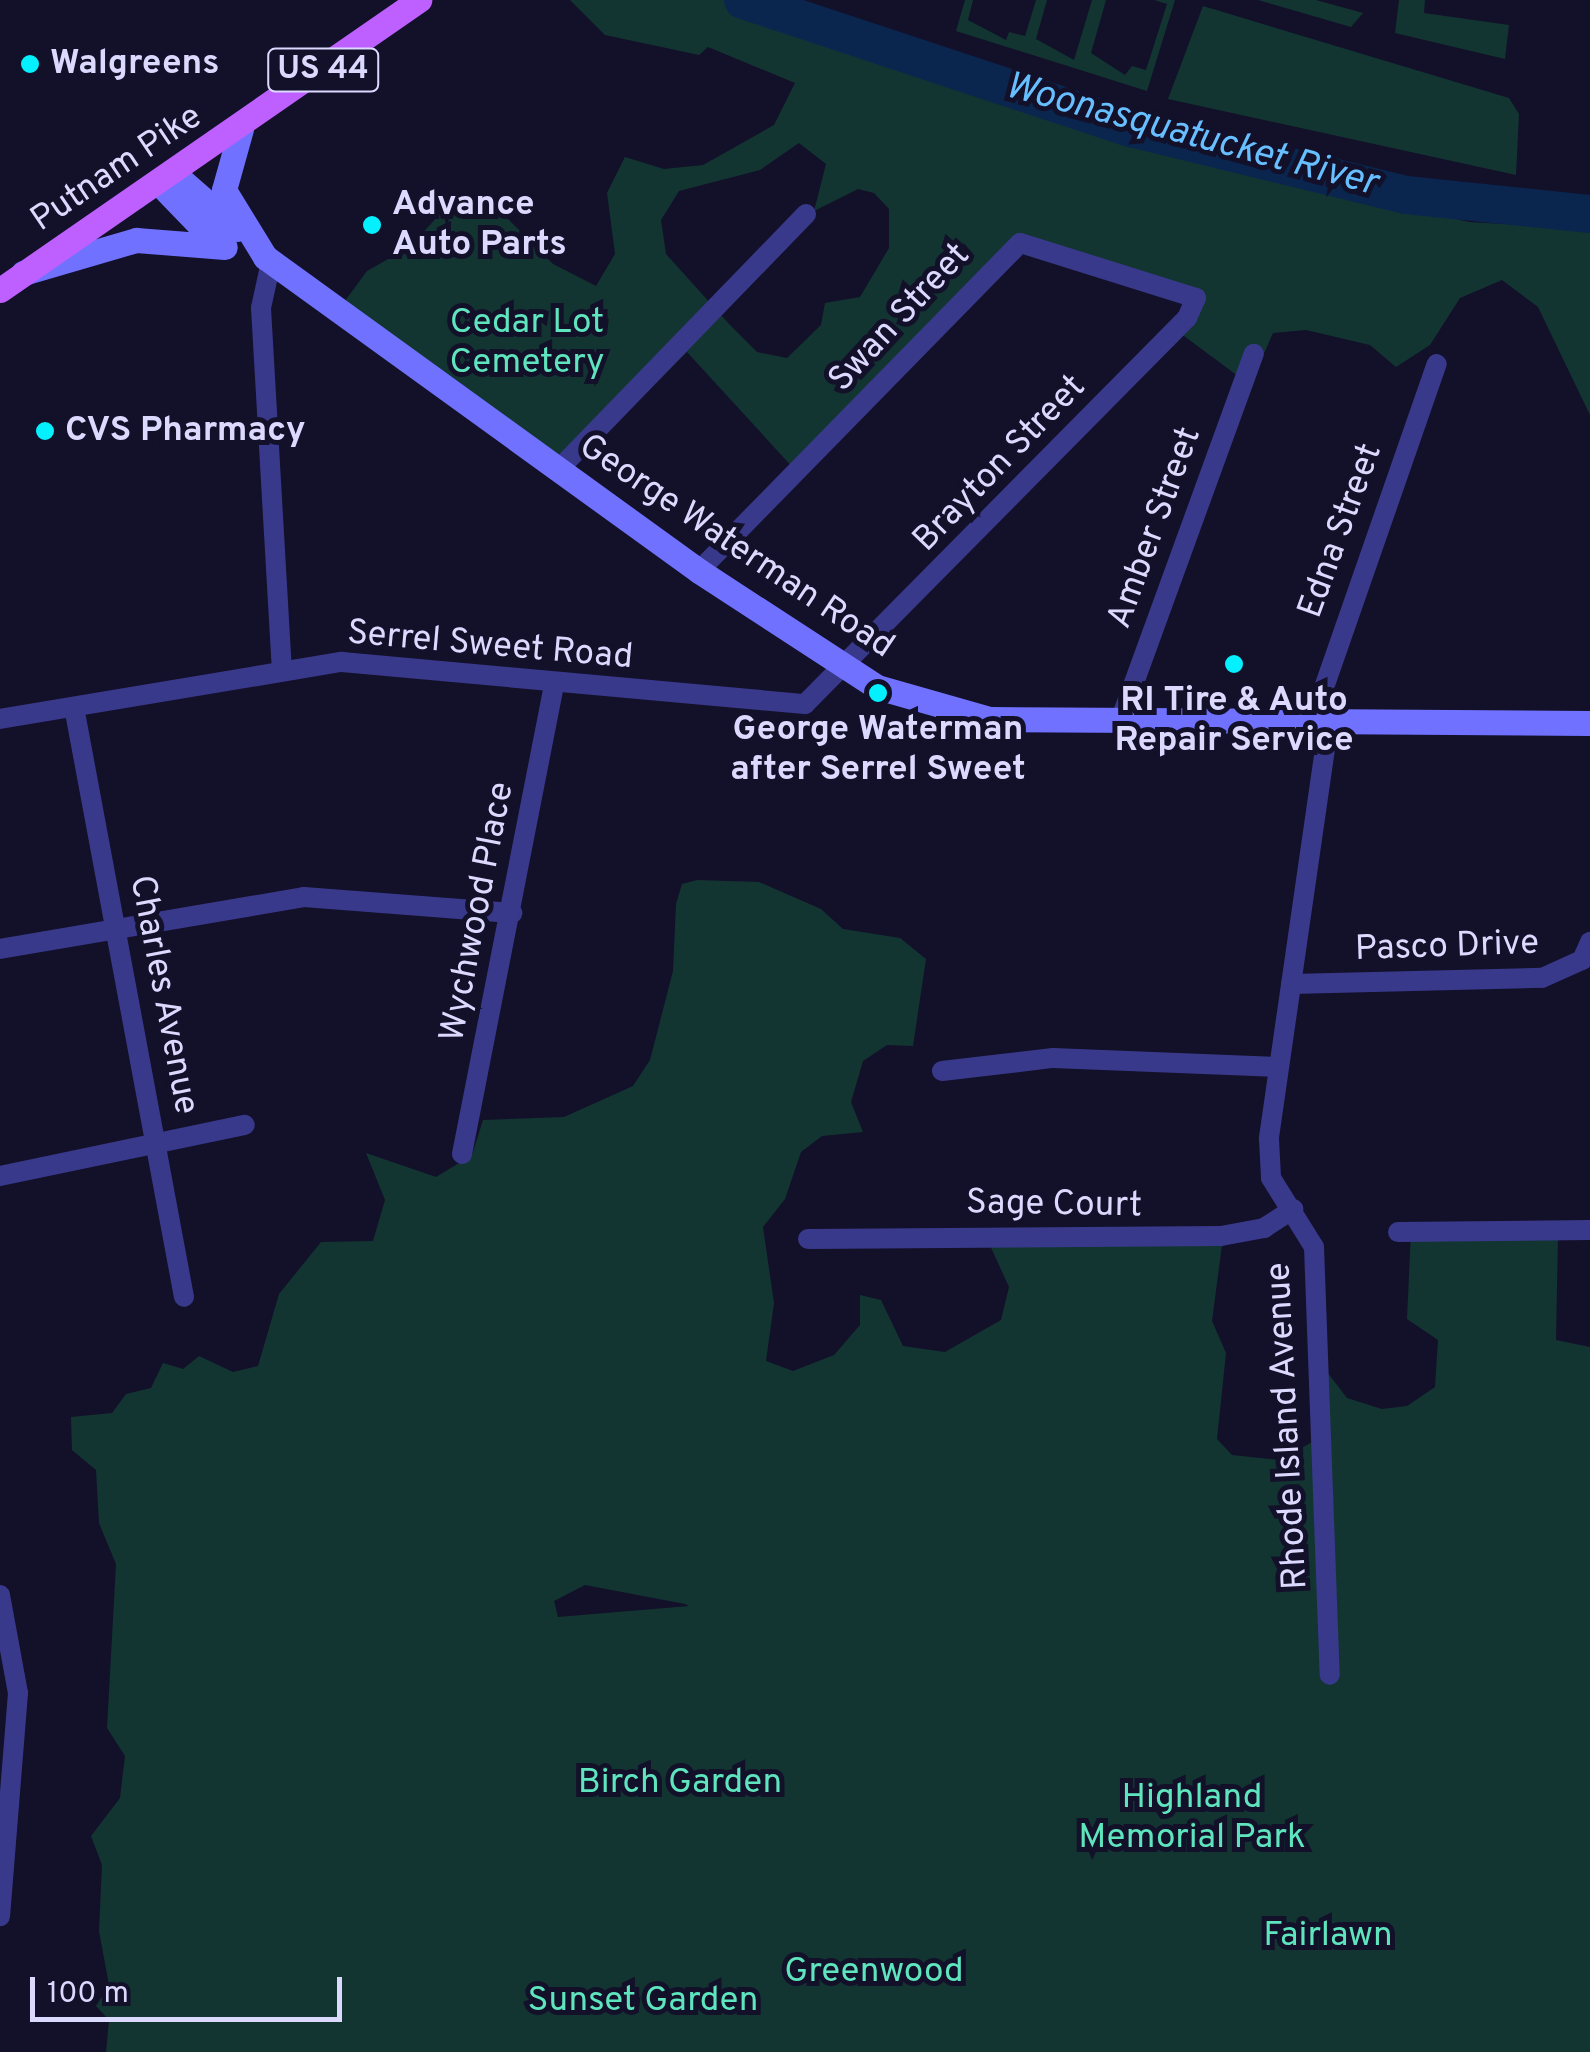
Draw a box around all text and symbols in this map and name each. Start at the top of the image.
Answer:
place label: Walgreens [50,43,219,85]
road number: US 44 [266,43,380,97]
marker: Walgreens [19,53,41,75]
water label: Woonasquatucket River [1000,64,1382,208]
street label: Putnam Pike [24,97,210,241]
place label: Advance Auto Parts [392,184,567,266]
marker: Advance Auto Parts [361,214,383,236]
street label: Swan Street [821,235,979,401]
park label: Cedar Lot Cemetery [449,302,605,384]
street label: Brayton Street [905,367,1095,561]
place label: CVS Pharmacy [65,410,306,452]
marker: CVS Pharmacy [34,420,56,442]
street label: Amber Street [1099,422,1211,634]
street label: George Waterman Road [570,426,902,668]
street label: Edna Street [1290,438,1392,624]
street label: Serrel Sweet Road [345,613,635,679]
marker: RI Tire & Auto Repair Service [1223,653,1245,675]
place label: RI Tire & Auto Repair Service [1115,680,1353,762]
marker: George Waterman after Serrel Sweet [867,682,889,704]
place label: George Waterman after Serrel Sweet [730,709,1026,791]
street label: Wychwood Place [432,779,524,1045]
street label: Charles Avenue [119,871,207,1119]
street label: Pasco Drive [1354,923,1540,971]
street label: Sage Court [966,1182,1142,1228]
street label: Rhode Island Avenue [1258,1261,1318,1591]
park label: Birch Garden [578,1762,782,1804]
park label: Highland Memorial Park [1078,1777,1306,1859]
park label: Fairlawn [1263,1915,1393,1957]
park label: Greenwood [784,1951,964,1993]
scale bar [35,1957,348,2019]
text: 100 m [47,1976,129,2013]
park label: Sunset Garden [528,1980,758,2022]

